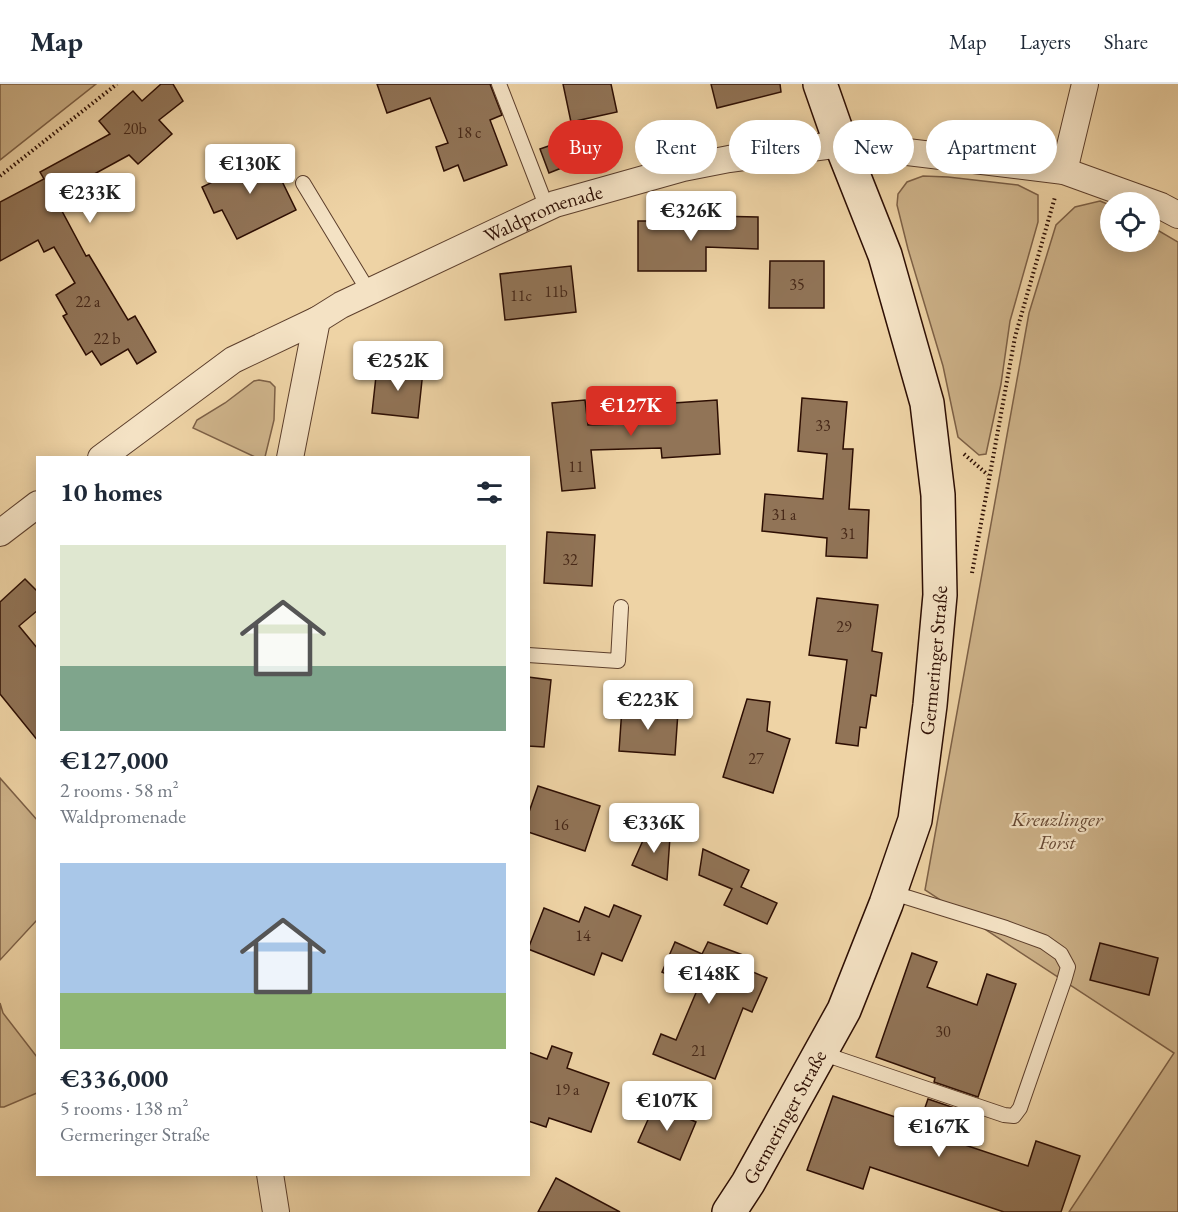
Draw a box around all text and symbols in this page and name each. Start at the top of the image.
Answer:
text: Map [30,23,83,59]
text: Map [949,28,987,55]
text: Layers [1020,28,1071,55]
text: Share [1104,28,1148,55]
house number: 20b [123,118,147,139]
chip: Buy [548,120,623,174]
chip: Rent [635,120,717,174]
chip: Filters [729,120,821,174]
chip: New [833,120,914,174]
chip: Apartment [926,120,1057,174]
house number: 18 c [456,122,482,143]
pin: €130K [208,144,292,195]
text: €130K [219,150,281,176]
pin: €233K [48,173,132,224]
street label: Waldpromenade [479,178,606,249]
text: €233K [59,179,121,205]
pin: €326K [649,191,733,242]
map controls [1100,192,1160,252]
button: locate [1100,192,1160,252]
text: €326K [660,197,722,223]
house number: 35 [789,274,805,295]
house number: 11b [544,281,568,302]
house number: 11c [510,285,532,306]
house number: 22 a [76,291,101,312]
house number: 22 b [94,328,120,349]
pin: €252K [356,341,440,392]
text: €252K [367,347,429,373]
pin: €127K [589,386,673,437]
text: €127K [600,392,662,418]
house number: 33 [815,415,831,436]
house number: 11 [568,456,584,477]
text: 10 homes [60,475,162,509]
icon: filters [473,476,506,509]
house number: 31 a [772,504,797,525]
house number: 31 [840,523,856,544]
house number: 32 [562,549,578,570]
icon: home [229,584,337,692]
street label: Germeringer Straße [913,585,953,737]
house number: 29 [836,616,852,637]
pin: €223K [606,680,690,731]
text: €223K [617,686,679,712]
text: €127,000 [60,743,168,777]
house number: 27 [748,748,764,769]
text: 2 rooms · 58 m² [60,777,179,803]
text: Waldpromenade [60,803,186,829]
pin: €336K [612,803,696,854]
park label: Kreuzlinger Forst [1011,806,1104,855]
text: €336K [623,809,685,835]
house number: 16 [553,814,569,835]
icon: home [229,902,337,1010]
house number: 14 [575,925,591,946]
pin: €148K [667,954,751,1005]
text: €148K [678,960,740,986]
house number: 30 [935,1021,951,1042]
house number: 21 [691,1040,707,1061]
street label: Germeringer Straße [737,1045,832,1189]
text: €336,000 [60,1061,168,1095]
house number: 19 a [555,1079,580,1100]
pin: €107K [625,1081,709,1132]
text: €107K [636,1087,698,1113]
text: 5 rooms · 138 m² [60,1095,188,1121]
pin: €167K [897,1107,981,1158]
text: €167K [908,1113,970,1139]
text: Germeringer Straße [60,1121,210,1147]

